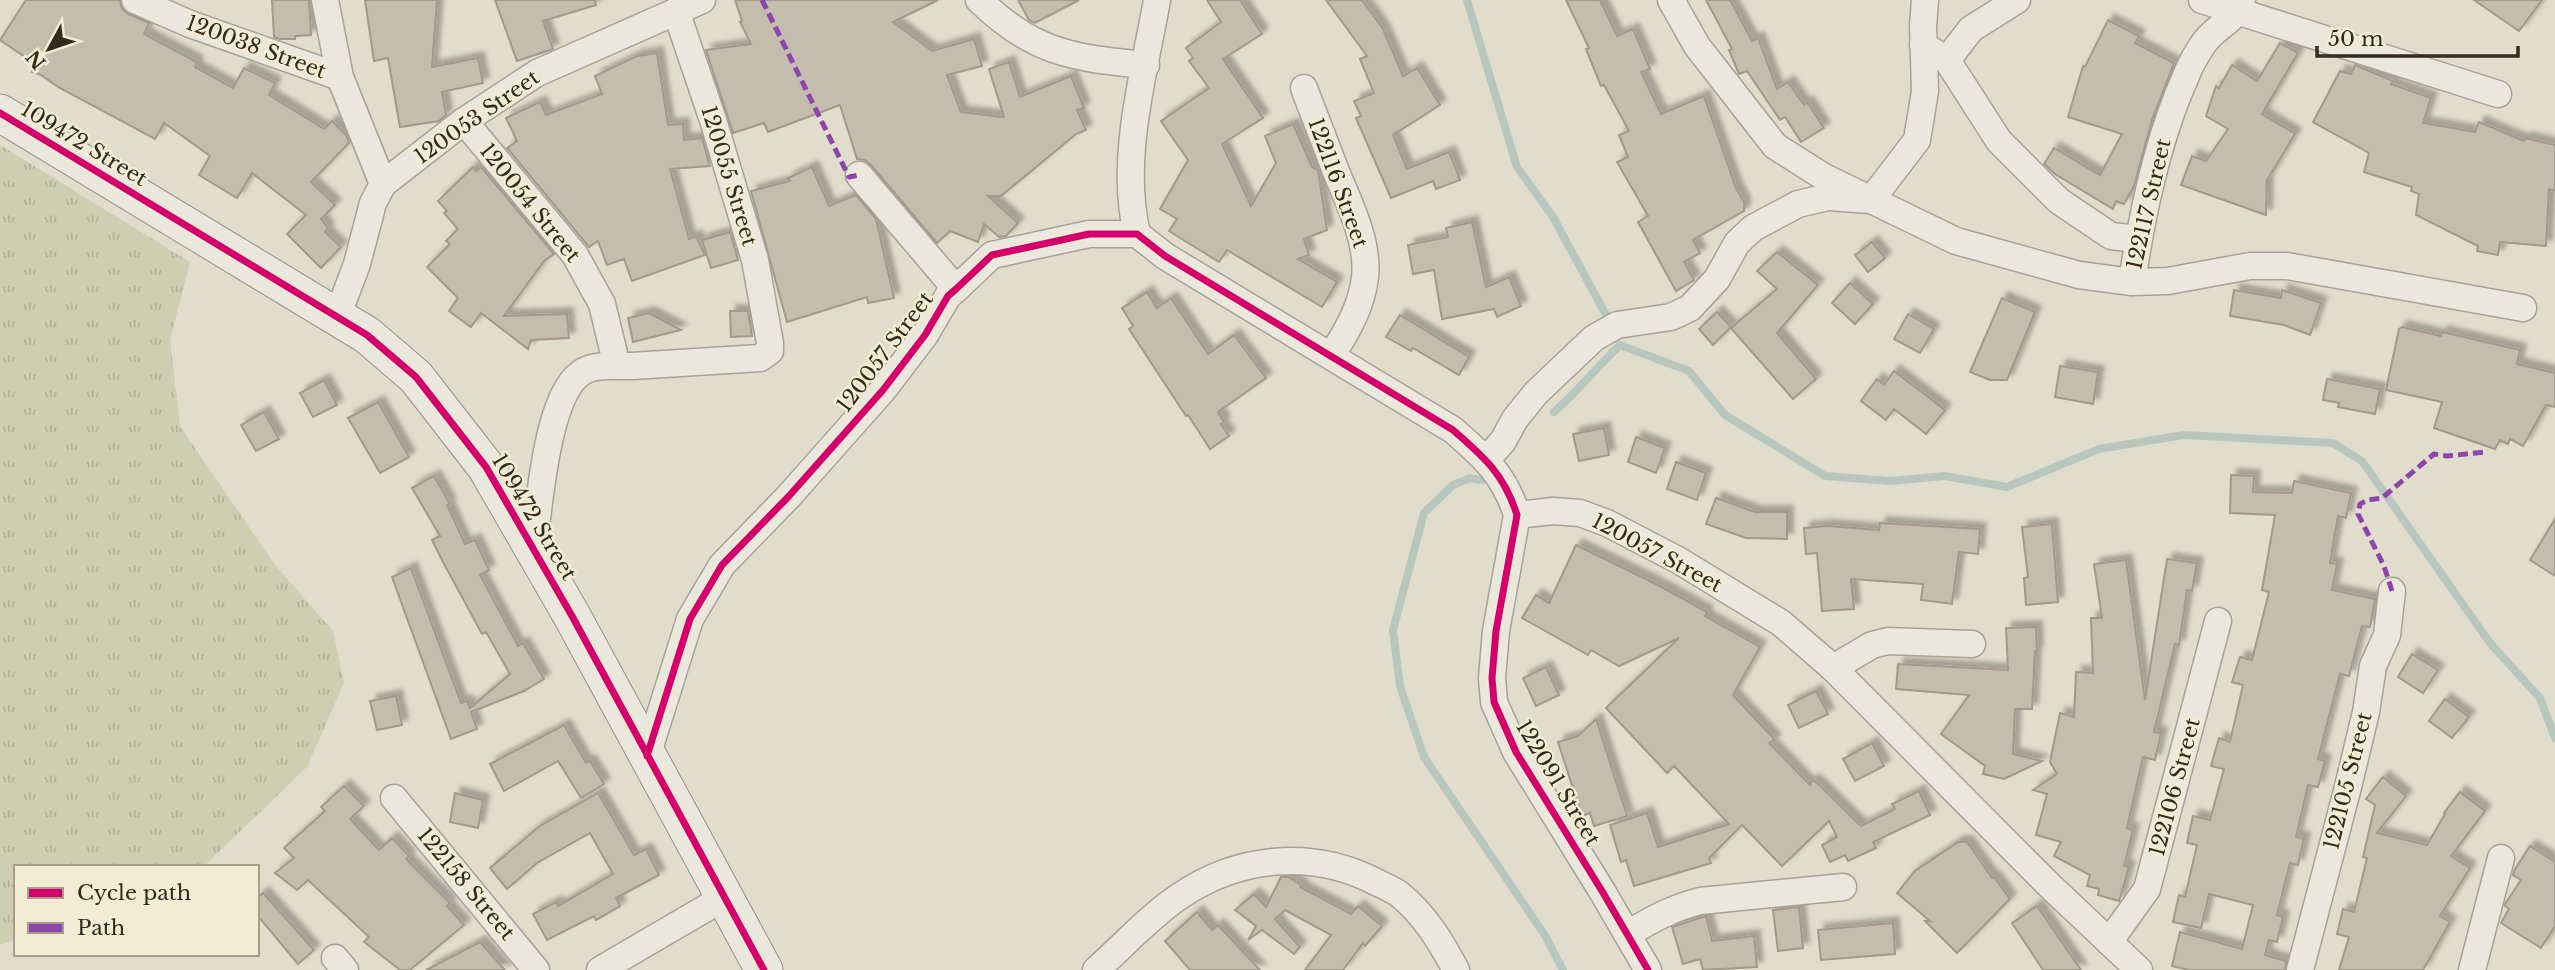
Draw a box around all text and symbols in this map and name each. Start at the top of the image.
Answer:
street label: 120038 Street [182,10,330,84]
north arrow [14,14,84,84]
scale bar [2317,14,2518,58]
text: 50 m [2328,26,2384,52]
text: N [22,45,51,74]
street label: 120053 Street [410,64,544,170]
street label: 109472 Street [16,96,152,192]
street label: 120055 Street [695,103,763,249]
street label: 122116 Street [1302,114,1374,252]
street label: 122117 Street [2121,136,2177,272]
street label: 120054 Street [474,138,586,268]
street label: 120057 Street [831,287,939,417]
street label: 109472 Street [486,449,582,585]
street label: 120057 Street [1587,508,1727,598]
street label: 122105 Street [2318,710,2378,852]
street label: 122091 Street [1510,715,1606,851]
street label: 122106 Street [2144,715,2206,859]
street label: 122158 Street [412,823,520,945]
legend [14,865,259,956]
text: Cycle path [77,880,191,906]
text: Path [77,915,125,941]

